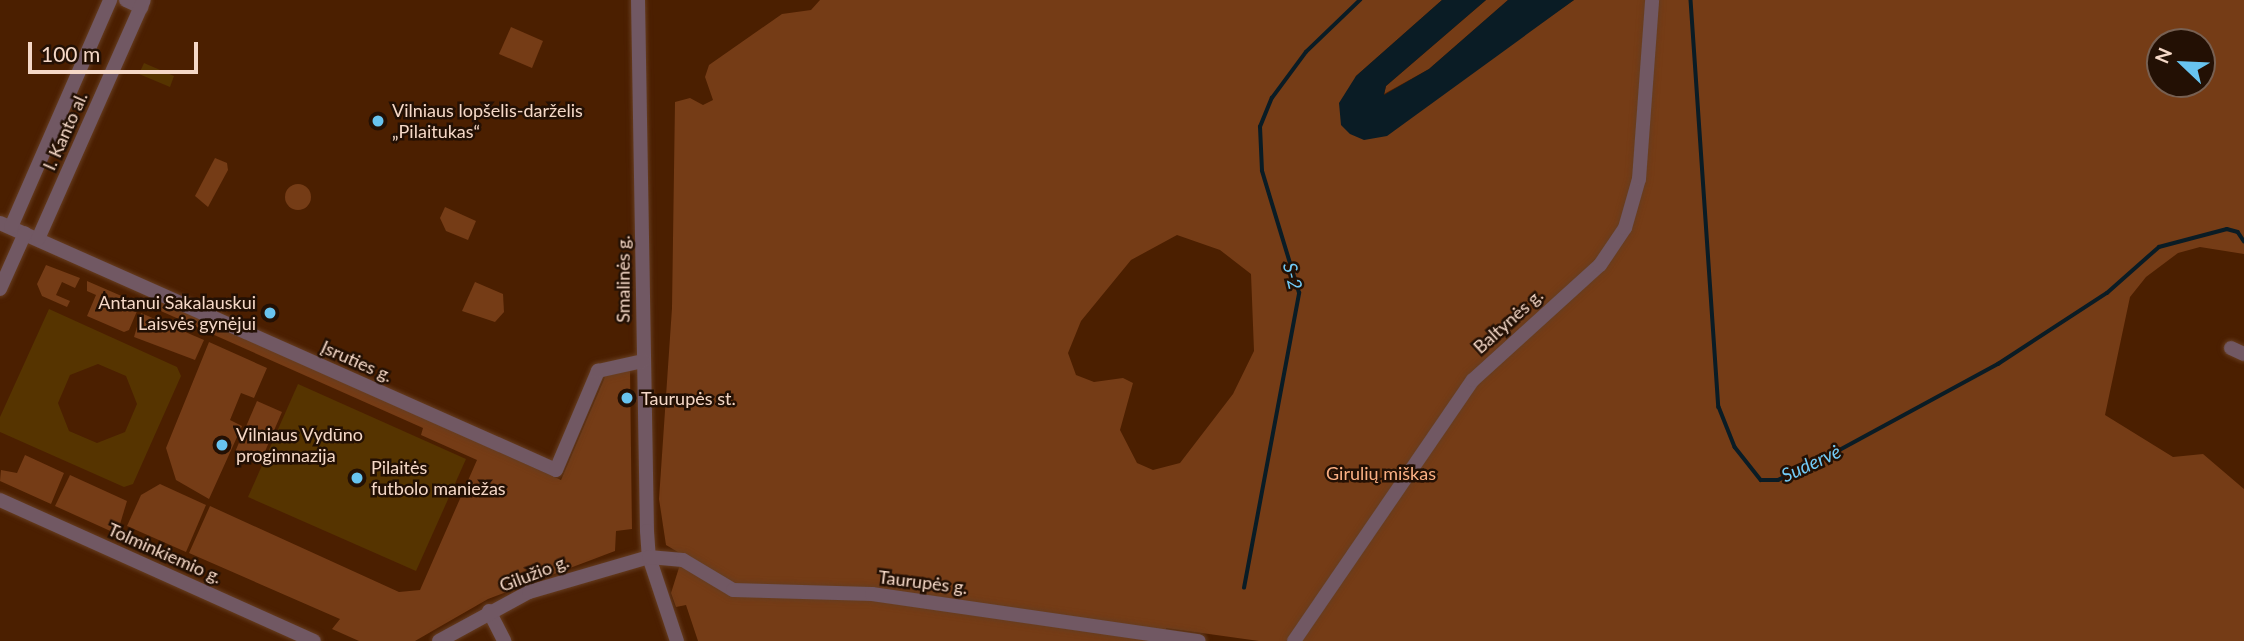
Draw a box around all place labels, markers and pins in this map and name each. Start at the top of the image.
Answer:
place label: Vilniaus lopšelis-darželis „Pilaitukas“ [392,100,583,142]
marker: Vilniaus lopšelis-darželis „Pilaitukas“ [370,113,386,129]
place label: Antanui Sakalauskui Laisvės gynėjui [98,292,256,334]
marker: Antanui Sakalauskui Laisvės gynėjui [262,305,278,321]
place label: Taurupės st. [641,387,736,409]
marker: Taurupės st. [619,390,635,406]
place label: Vilniaus Vydūno progimnazija [236,424,364,466]
marker: Vilniaus Vydūno progimnazija [214,437,230,453]
place label: Pilaitės futbolo maniežas [371,457,506,500]
marker: Pilaitės futbolo maniežas [349,470,365,486]

